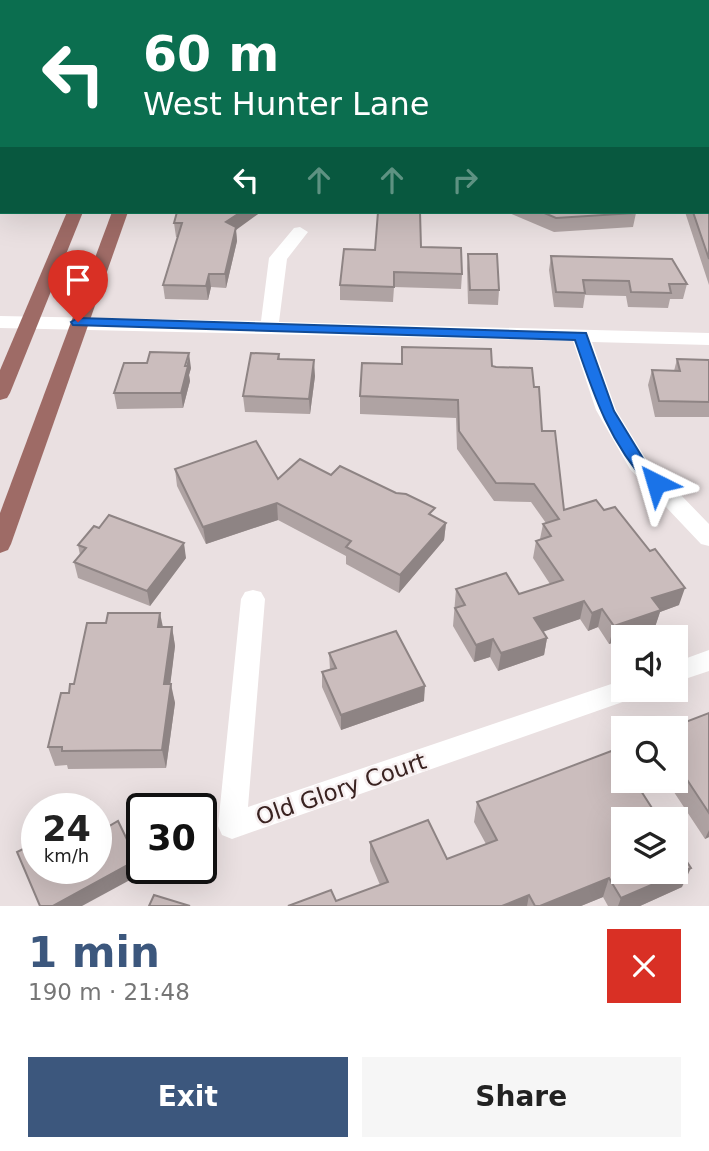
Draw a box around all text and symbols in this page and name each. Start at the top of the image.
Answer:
text: 60 m [143,26,279,83]
icon: left [28,28,119,119]
text: West Hunter Lane [143,85,429,123]
icon: left [227,161,265,199]
icon: ahead [300,161,338,199]
icon: ahead [373,161,411,199]
icon: right [446,161,484,199]
pin [48,250,108,322]
icon: arrive [59,261,97,299]
position arrow [619,446,693,520]
map controls [611,625,688,884]
button: sound [611,625,688,702]
button: search [611,716,688,793]
street label: Old Glory Court [252,748,430,830]
speed limit sign: 30 [126,793,217,884]
button: layers [611,807,688,884]
text: 24 [42,809,91,849]
text: km/h [44,845,89,866]
text: 1 min [28,928,160,977]
button: close [607,929,681,1003]
text: 190 m · 21:48 [28,979,190,1005]
button: Exit [28,1057,348,1137]
button: Share [362,1057,681,1137]

